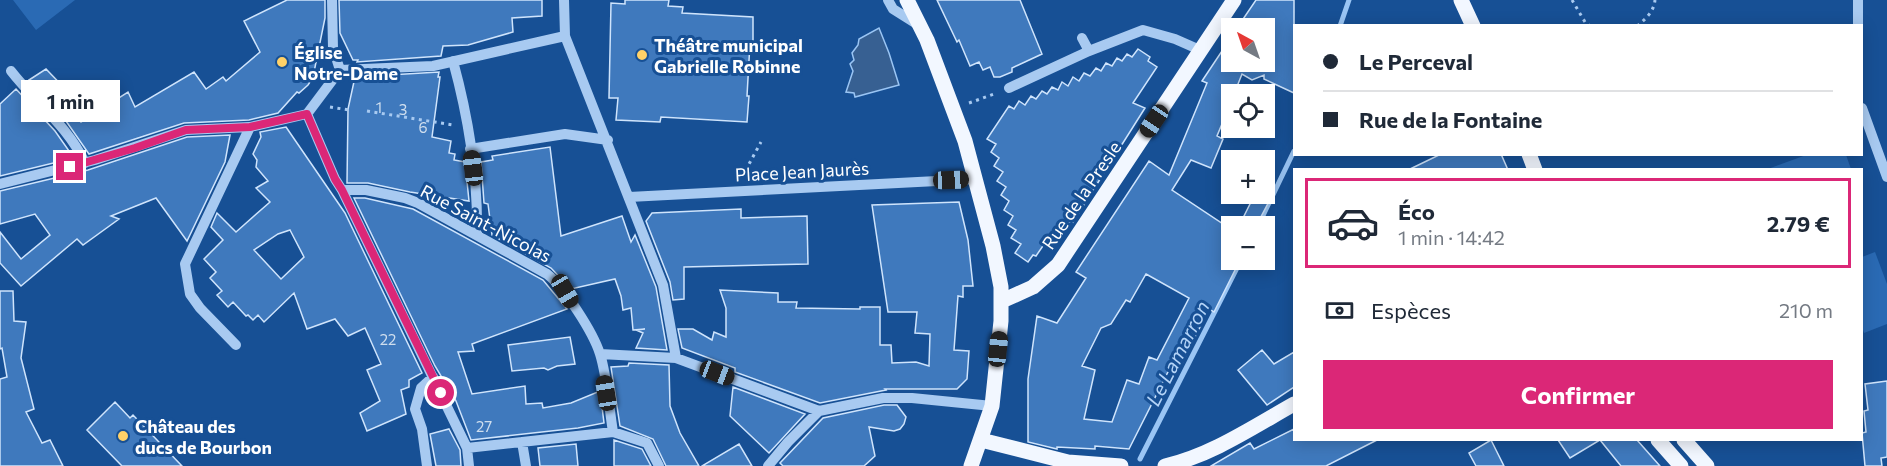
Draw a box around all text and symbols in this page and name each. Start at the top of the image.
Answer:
north arrow [1221,18,1275,72]
map controls [1221,18,1275,270]
place label: Théâtre municipal Gabrielle Robinne [654,34,803,77]
place label: Église Notre-Dame [294,41,398,84]
marker: Théâtre municipal Gabrielle Robinne [635,48,649,62]
text: Le Perceval [1359,48,1473,75]
marker: Église Notre-Dame [275,55,289,69]
callout: 1 min [20,80,119,122]
button: locate [1221,84,1275,138]
text: 1 min [47,89,94,113]
house number: 1 [376,98,382,116]
house number: 3 [399,100,407,118]
car [1136,101,1172,141]
text: Rue de la Fontaine [1359,106,1542,133]
house number: 6 [418,118,428,136]
street label: Rue de la Presle [1037,137,1125,253]
car [462,149,484,187]
button: + [1221,150,1275,204]
route end [56,153,83,180]
street label: Place Jean Jaurès [734,157,870,185]
car [933,170,969,190]
street label: Rue Saint-Nicolas [417,179,555,267]
icon: car [1326,196,1380,250]
text: Éco [1398,198,1435,225]
text: 2.79 € [1767,210,1830,237]
button: − [1221,216,1275,270]
text: 1 min · 14:42 [1398,225,1505,249]
car [548,271,582,311]
icon: cash [1323,294,1356,327]
water label: Le Lamarron [1140,296,1214,410]
text: Espèces [1371,297,1451,324]
text: 210 m [1779,298,1833,322]
house number: 22 [380,330,396,348]
car [987,330,1009,368]
car [697,358,737,388]
button: Confirmer [1323,360,1833,429]
car [594,374,618,412]
route start [427,379,454,406]
place label: Château des ducs de Bourbon [135,415,272,458]
house number: 27 [476,417,492,435]
marker: Château des ducs de Bourbon [116,429,130,443]

